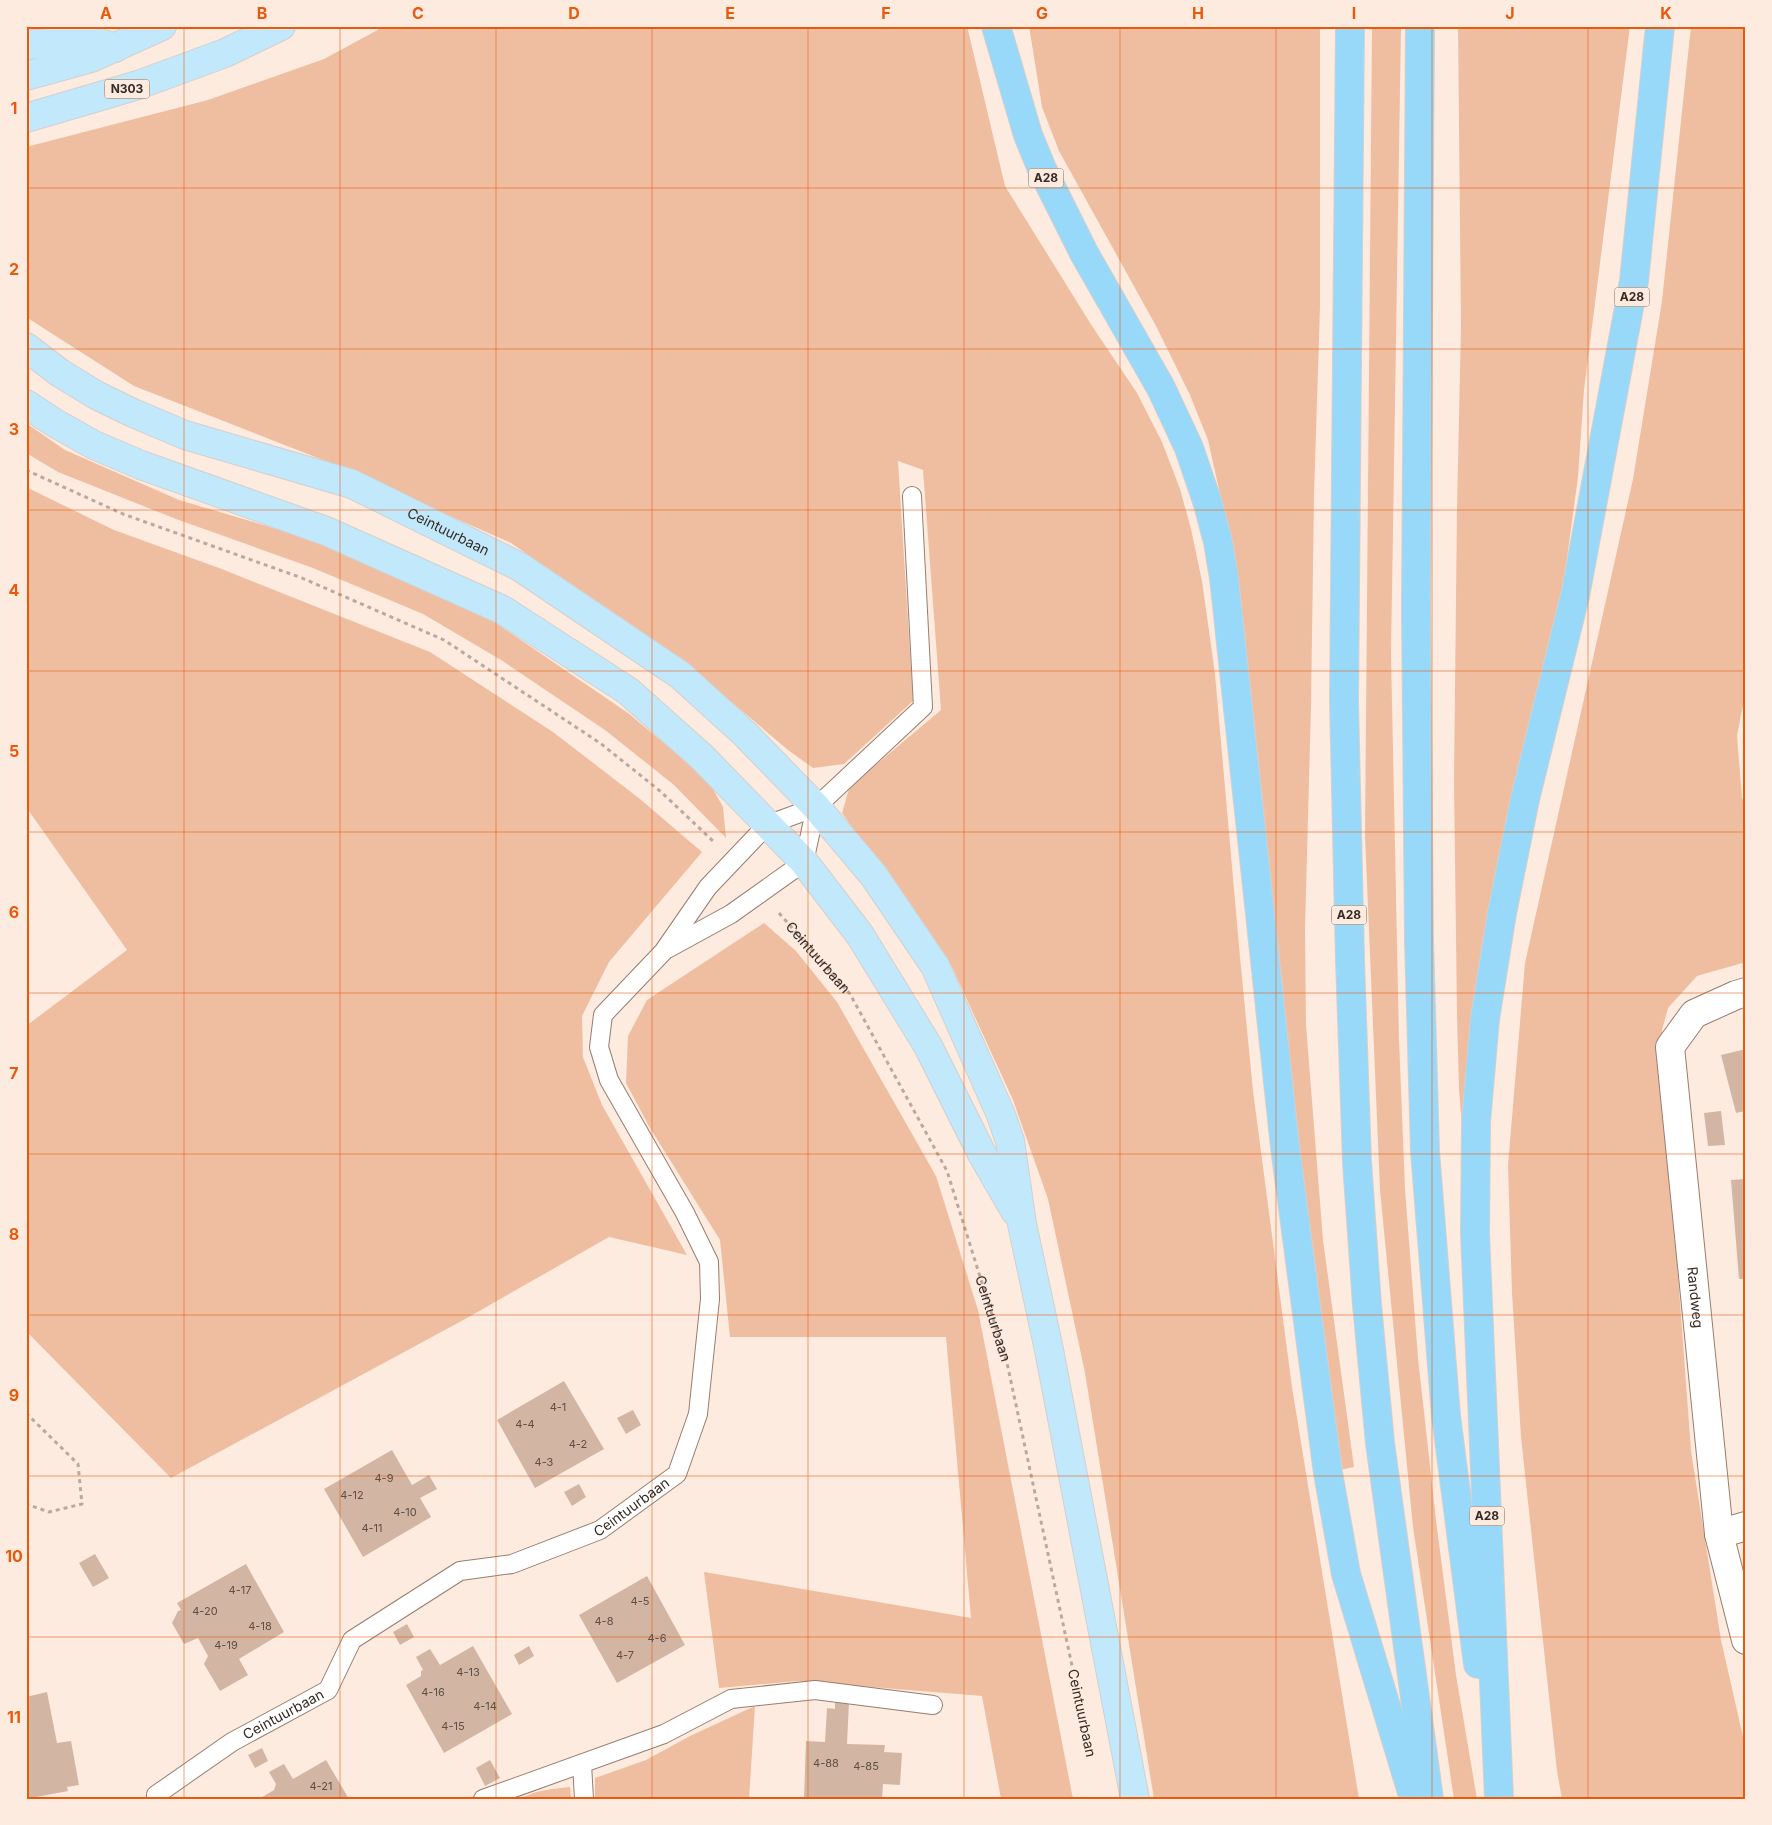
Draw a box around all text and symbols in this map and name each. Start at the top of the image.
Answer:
text: A [100,3,112,23]
text: B [257,3,267,23]
text: C [412,3,424,23]
text: D [568,3,580,23]
text: E [725,3,735,23]
text: F [881,3,891,23]
text: G [1036,3,1048,23]
text: H [1192,3,1204,23]
text: I [1352,3,1356,23]
text: J [1505,3,1515,23]
text: K [1660,3,1672,23]
road number: N303 [104,80,150,98]
text: 1 [11,98,17,118]
road number: A28 [1028,168,1064,188]
text: 2 [9,259,19,279]
road number: A28 [1614,288,1650,306]
text: 3 [9,419,19,439]
street label: Ceintuurbaan [405,504,492,559]
text: 4 [9,580,20,600]
text: 5 [9,741,19,761]
text: 6 [9,902,19,922]
road number: A28 [1332,906,1366,924]
street label: Ceintuurbaan [782,918,854,996]
text: 7 [9,1063,19,1083]
text: 8 [9,1224,19,1244]
street label: Randweg [1684,1266,1707,1329]
street label: Ceintuurbaan [972,1273,1015,1364]
text: 9 [9,1385,19,1405]
house number: 4-1 [550,1400,566,1414]
house number: 4-4 [515,1417,535,1431]
house number: 4-2 [569,1437,587,1451]
house number: 4-3 [535,1455,554,1469]
house number: 4-9 [375,1471,394,1485]
street label: Ceintuurbaan [591,1474,672,1540]
house number: 4-12 [340,1488,364,1502]
house number: 4-10 [393,1505,417,1519]
road number: A28 [1470,1506,1504,1525]
house number: 4-11 [361,1521,383,1535]
text: 10 [5,1546,23,1566]
house number: 4-17 [229,1583,251,1597]
house number: 4-5 [631,1594,650,1608]
house number: 4-20 [192,1604,218,1618]
house number: 4-8 [595,1614,614,1628]
house number: 4-18 [248,1619,272,1633]
house number: 4-6 [648,1631,667,1645]
house number: 4-19 [214,1638,238,1652]
house number: 4-7 [616,1648,634,1662]
house number: 4-13 [456,1665,480,1679]
street label: Ceintuurbaan [1065,1667,1100,1758]
street label: Ceintuurbaan [240,1685,326,1743]
house number: 4-16 [421,1685,445,1699]
house number: 4-14 [473,1699,497,1713]
text: 11 [7,1707,21,1727]
house number: 4-15 [441,1719,465,1733]
house number: 4-88 [813,1756,839,1770]
house number: 4-85 [853,1759,879,1773]
house number: 4-21 [310,1779,332,1793]

